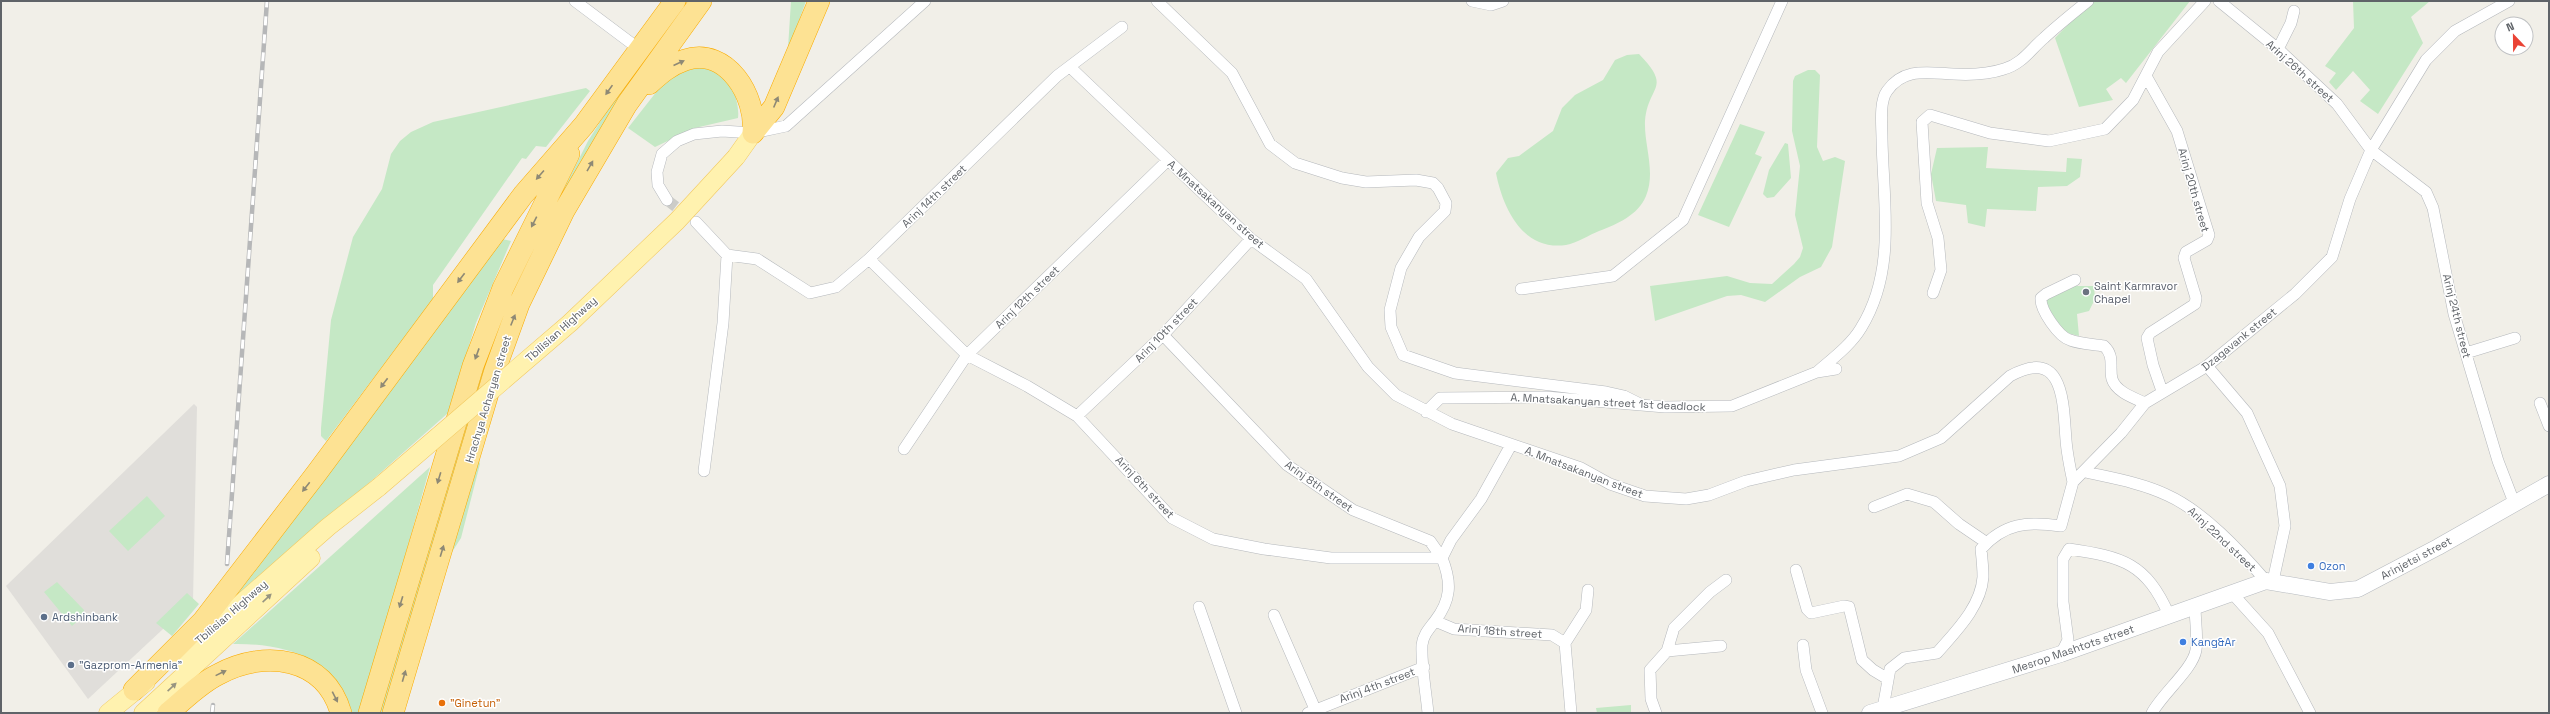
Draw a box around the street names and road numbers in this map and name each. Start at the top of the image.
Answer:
street label: Arinj 26th street [2263,37,2337,105]
street label: Arinj 20th street [2175,146,2213,234]
street label: A. Mnatsakanyan street [1165,157,1267,251]
street label: Arinj 14th street [899,162,969,230]
street label: Arinj 12th street [992,263,1062,331]
street label: Arinj 24th street [2440,272,2474,360]
street label: Tbilisian Highway [522,293,600,365]
street label: Arinj 10th street [1131,295,1201,365]
street label: Dzagavank street [2199,304,2279,374]
street label: Hrachya Acharyan street [462,334,514,464]
street label: A. Mnatsakanyan street 1st deadlock [1510,390,1706,414]
street label: A. Mnatsakanyan street [1523,443,1645,501]
street label: Arinj 6th street [1113,453,1177,521]
street label: Arinj 8th street [1282,457,1356,515]
street label: Arinj 22nd street [2185,504,2259,574]
street label: Arinjetsi street [2378,533,2454,583]
street label: Tbilisian Highway [192,577,270,647]
street label: Arinj 18th street [1457,621,1543,641]
street label: Mesrop Mashtots street [2010,621,2136,677]
street label: Arinj 4th street [1337,664,1417,706]

